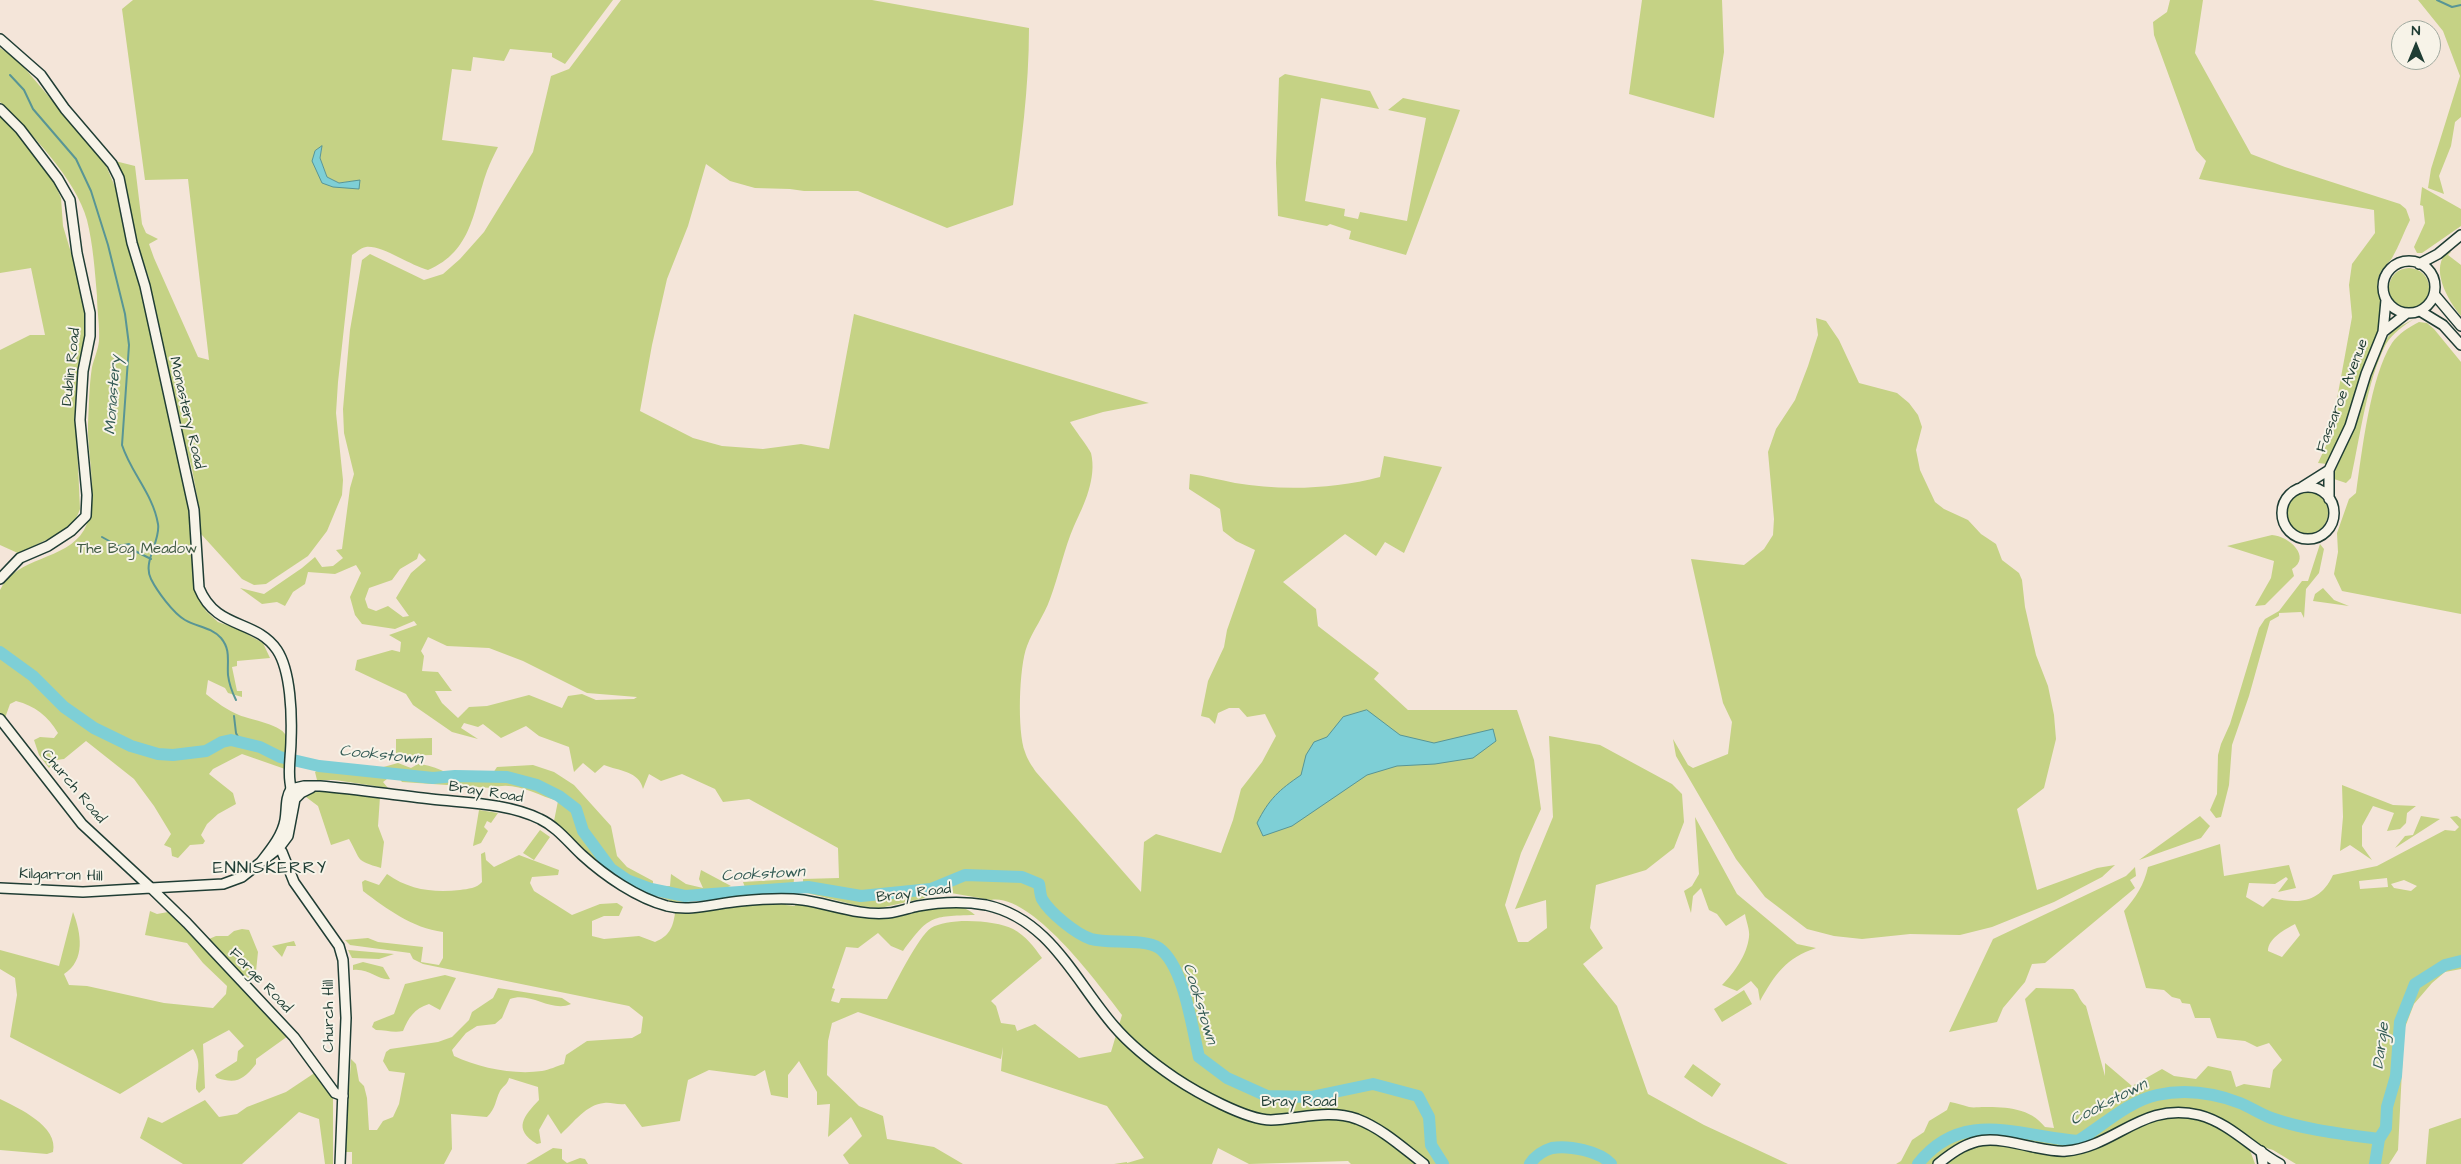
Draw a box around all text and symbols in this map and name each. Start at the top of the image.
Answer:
north arrow [2391,20,2441,70]
text: N [2412,21,2420,41]
street label: Dublin Road [59,327,85,407]
street label: Fassaroe Avenue [2313,337,2373,455]
water label: Monastery [102,355,126,435]
street label: Monastery Road [164,355,208,471]
park label: The Bog Meadow [77,541,197,559]
water label: Cookstown [338,742,424,770]
street label: Church Road [37,746,109,828]
street label: Bray Road [447,778,525,808]
district label: ENNISKERRY [212,858,328,880]
water label: Cookstown [721,863,805,887]
street label: Kilgarron Hill [19,866,103,886]
street label: Bray Road [876,880,952,908]
street label: Forge Road [225,945,295,1017]
water label: Cookstown [1178,961,1220,1047]
street label: Church Hill [321,980,339,1052]
water label: Dargle [2370,1022,2394,1070]
water label: Cookstown [2067,1075,2151,1131]
street label: Bray Road [1261,1094,1337,1112]

